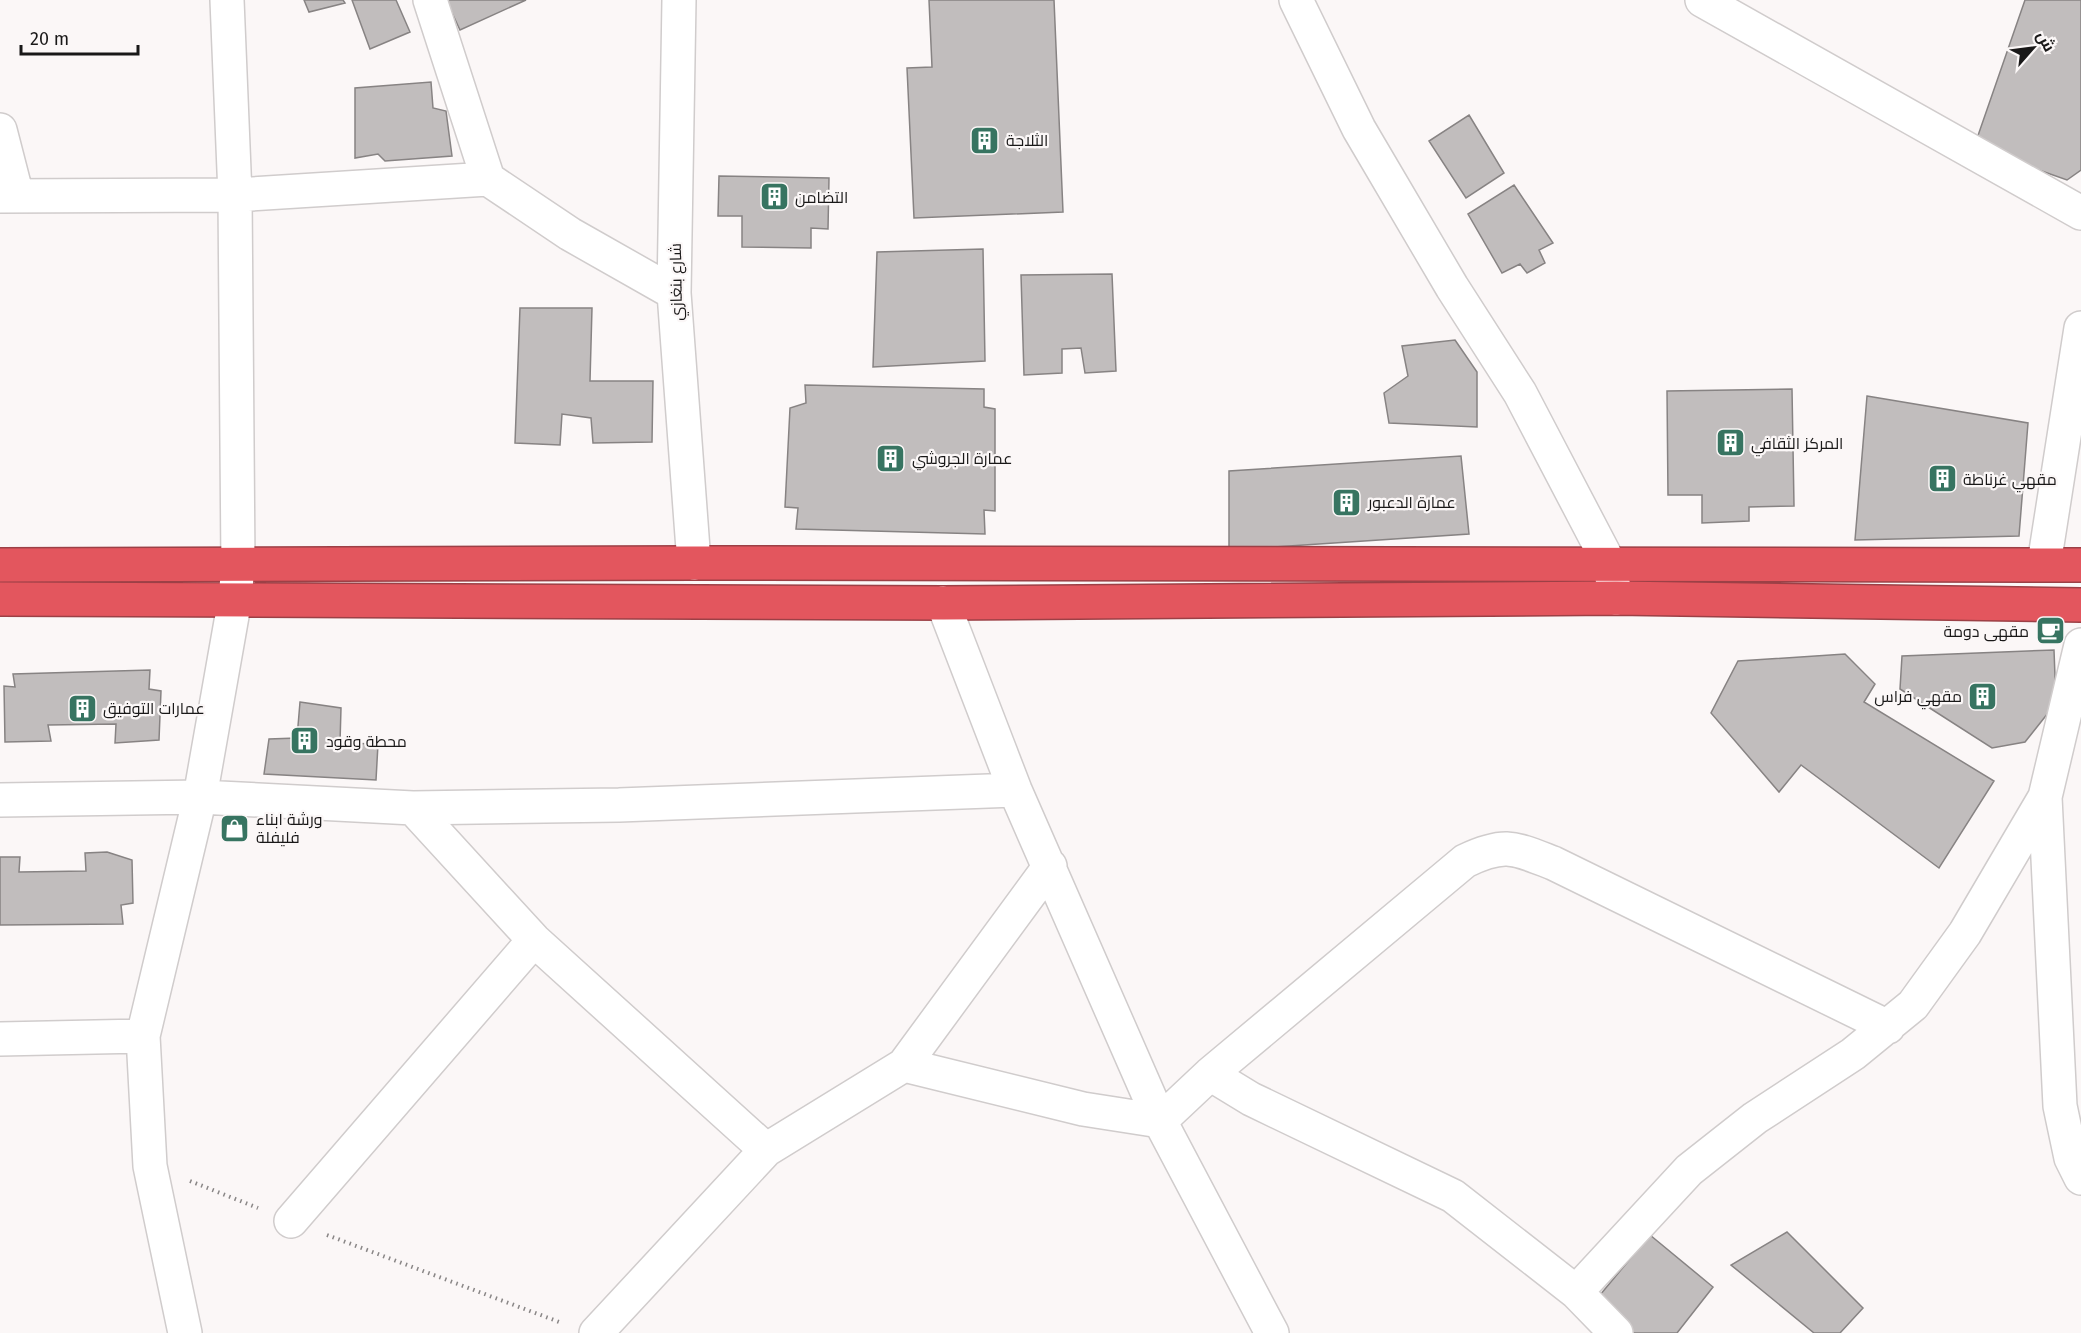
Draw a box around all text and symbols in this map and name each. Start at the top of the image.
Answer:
scale bar [21,18,138,56]
north arrow [2003,18,2063,78]
text: 20 m [30,28,69,50]
text: ش [2033,28,2059,55]
building icon: الثلاجة [969,124,1001,156]
place label: الثلاجة [1006,131,1048,150]
building icon: التضامن [758,181,790,213]
place label: التضامن [795,188,848,208]
street label: شارع بنغازي [666,243,690,321]
building icon: المركز الثقافي [1714,427,1746,459]
place label: المركز الثقافي [1751,434,1843,457]
building icon: عمارة الجروشي [875,442,907,474]
place label: عمارة الجروشي [912,449,1012,471]
building icon: مقهي غرناطة [1926,463,1958,495]
place label: مقهي غرناطة [1963,470,2057,493]
building icon: عمارة الدعبور [1331,486,1363,518]
place label: عمارة الدعبور [1367,493,1456,512]
cafe icon: مقهى دومة [2034,615,2066,647]
place label: مقهى دومة [1944,622,2029,642]
building icon: مقهي فراس [1967,680,1999,712]
place label: مقهي فراس [1874,687,1962,710]
building icon: عمارات التوفيق [66,692,98,724]
place label: عمارات التوفيق [103,699,205,719]
building icon: محطة وقود [289,725,321,757]
place label: محطة وقود [326,732,407,751]
place label: ورشة ابناء فليفلة [256,810,322,847]
shop icon: ورشة ابناء فليفلة [219,812,251,844]

